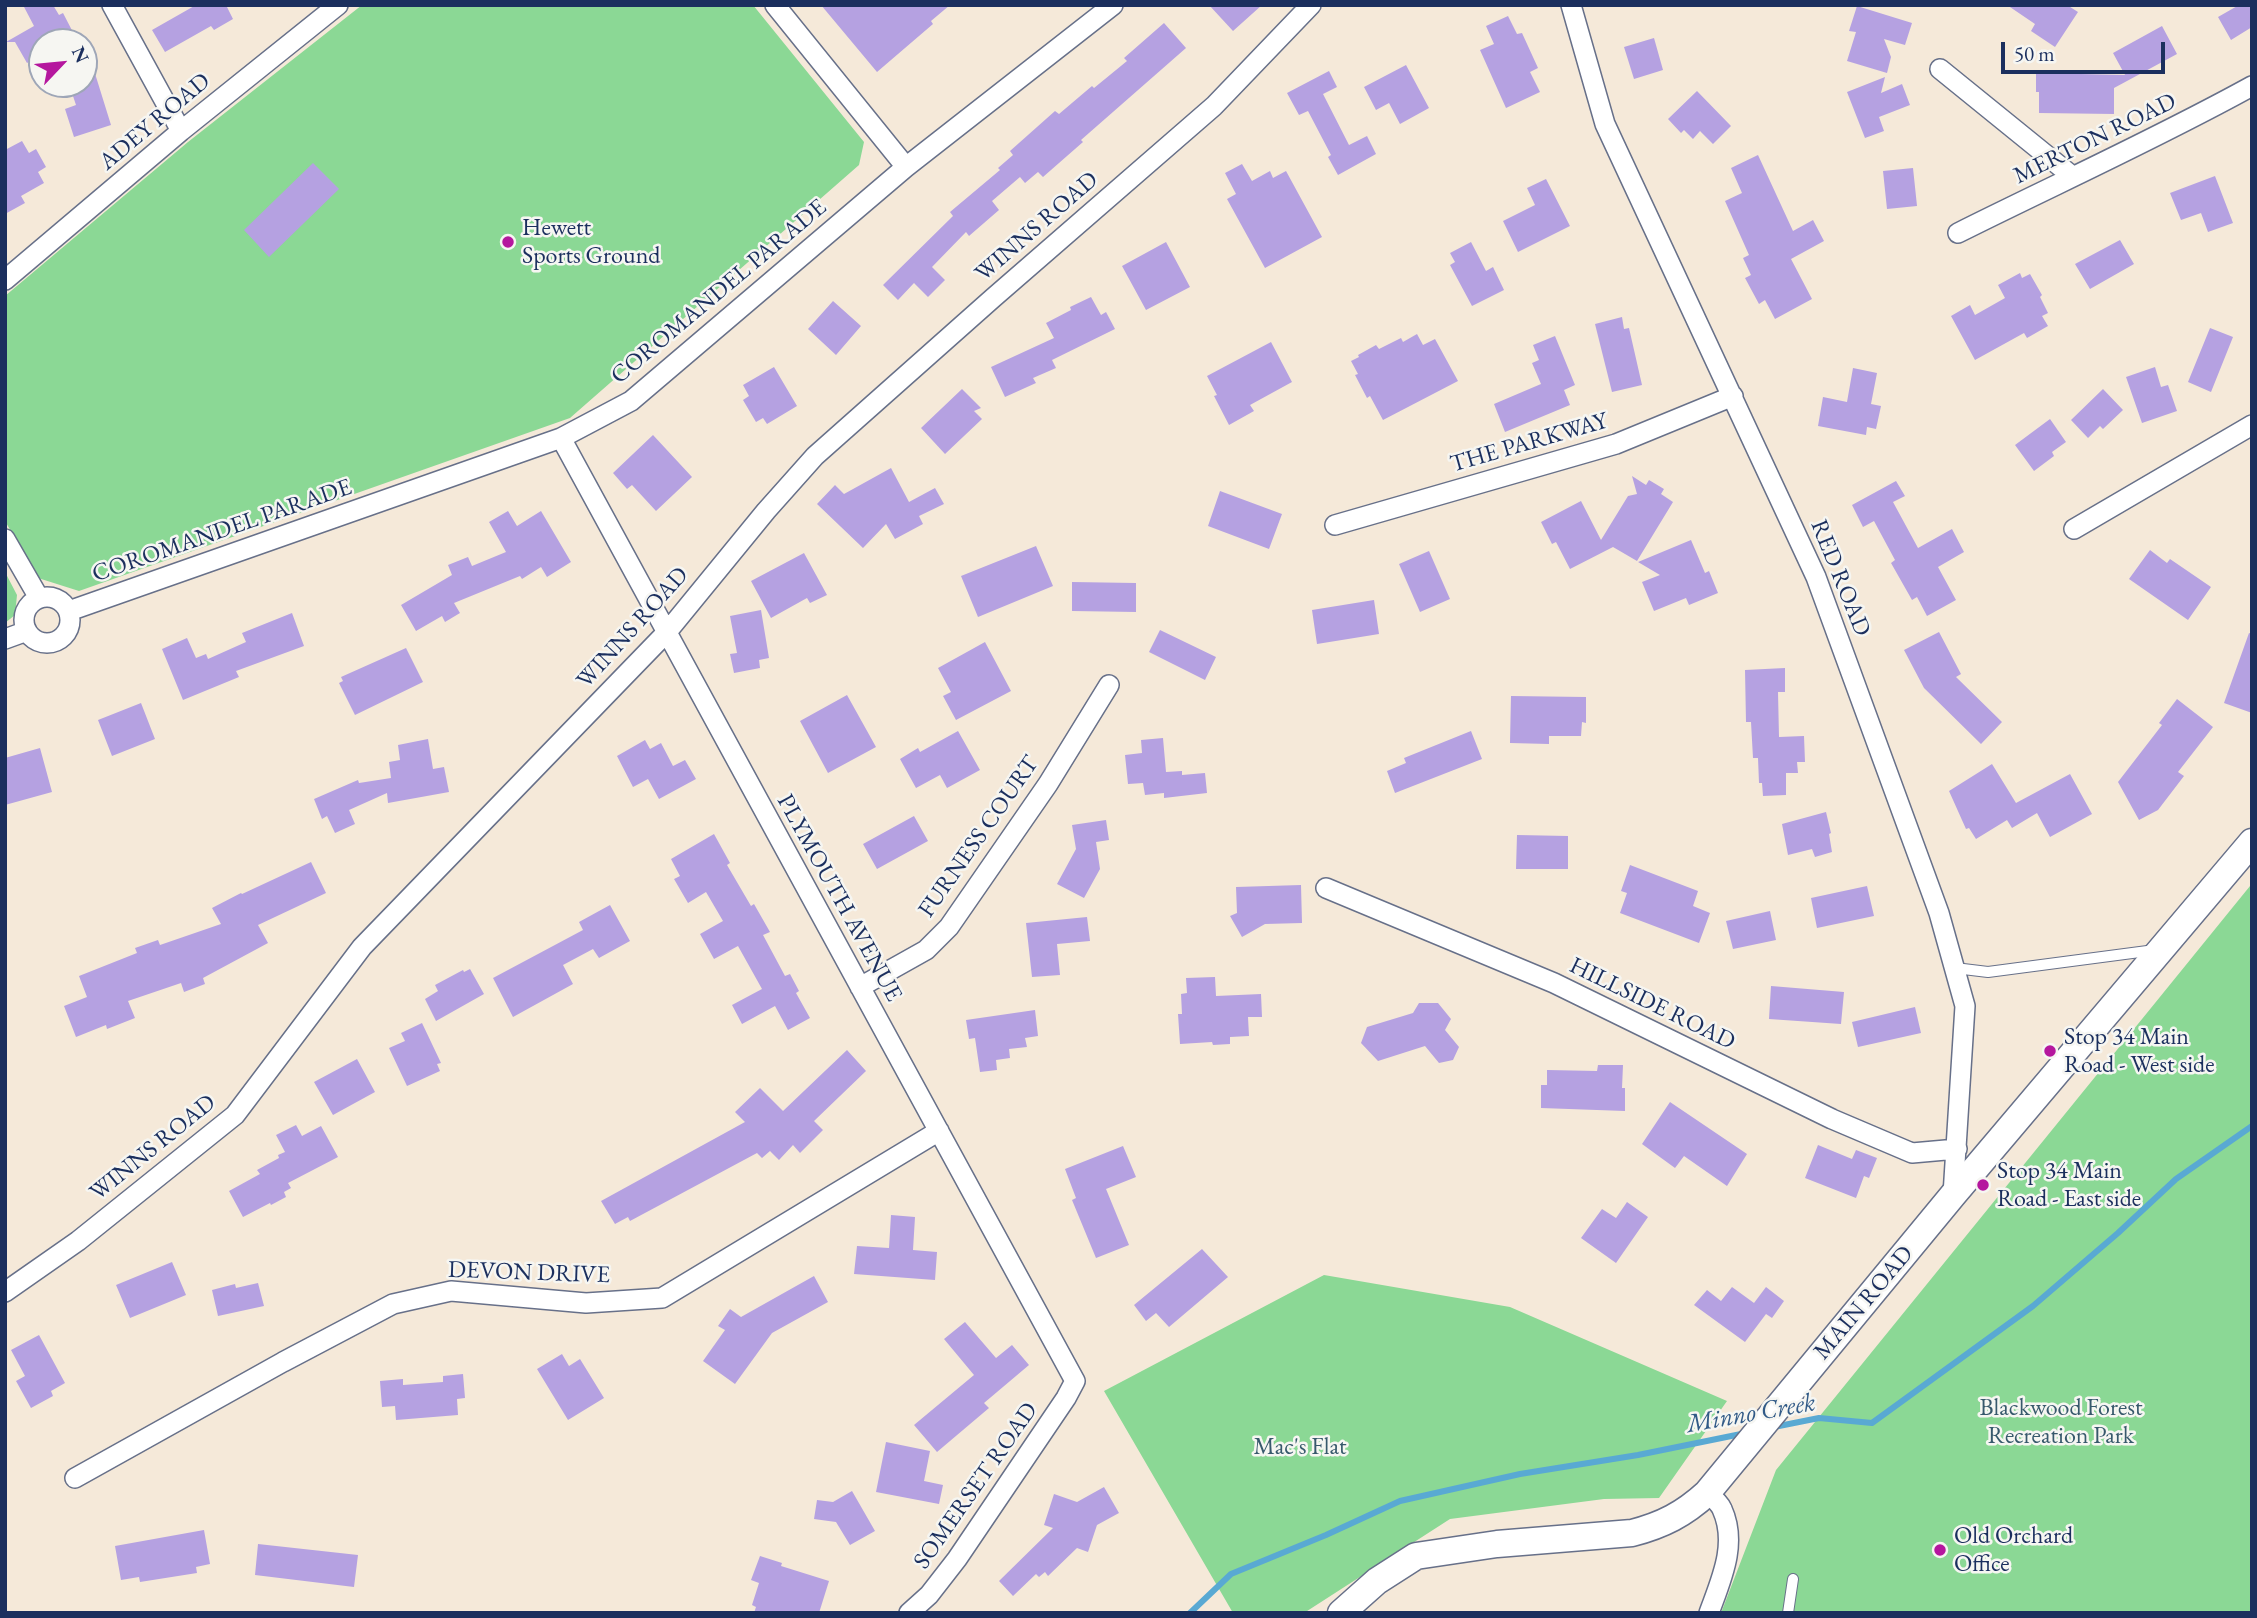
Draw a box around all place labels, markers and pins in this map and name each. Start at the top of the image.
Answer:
place label: Hewett Sports Ground [522,214,660,270]
marker: Hewett Sports Ground [500,234,516,250]
place label: Stop 34 Main Road - West side [2064,1023,2215,1079]
marker: Stop 34 Main Road - West side [2042,1043,2058,1059]
place label: Stop 34 Main Road - East side [1997,1157,2141,1213]
marker: Stop 34 Main Road - East side [1975,1177,1991,1193]
place label: Old Orchard Office [1954,1522,2073,1578]
marker: Old Orchard Office [1932,1542,1948,1558]

